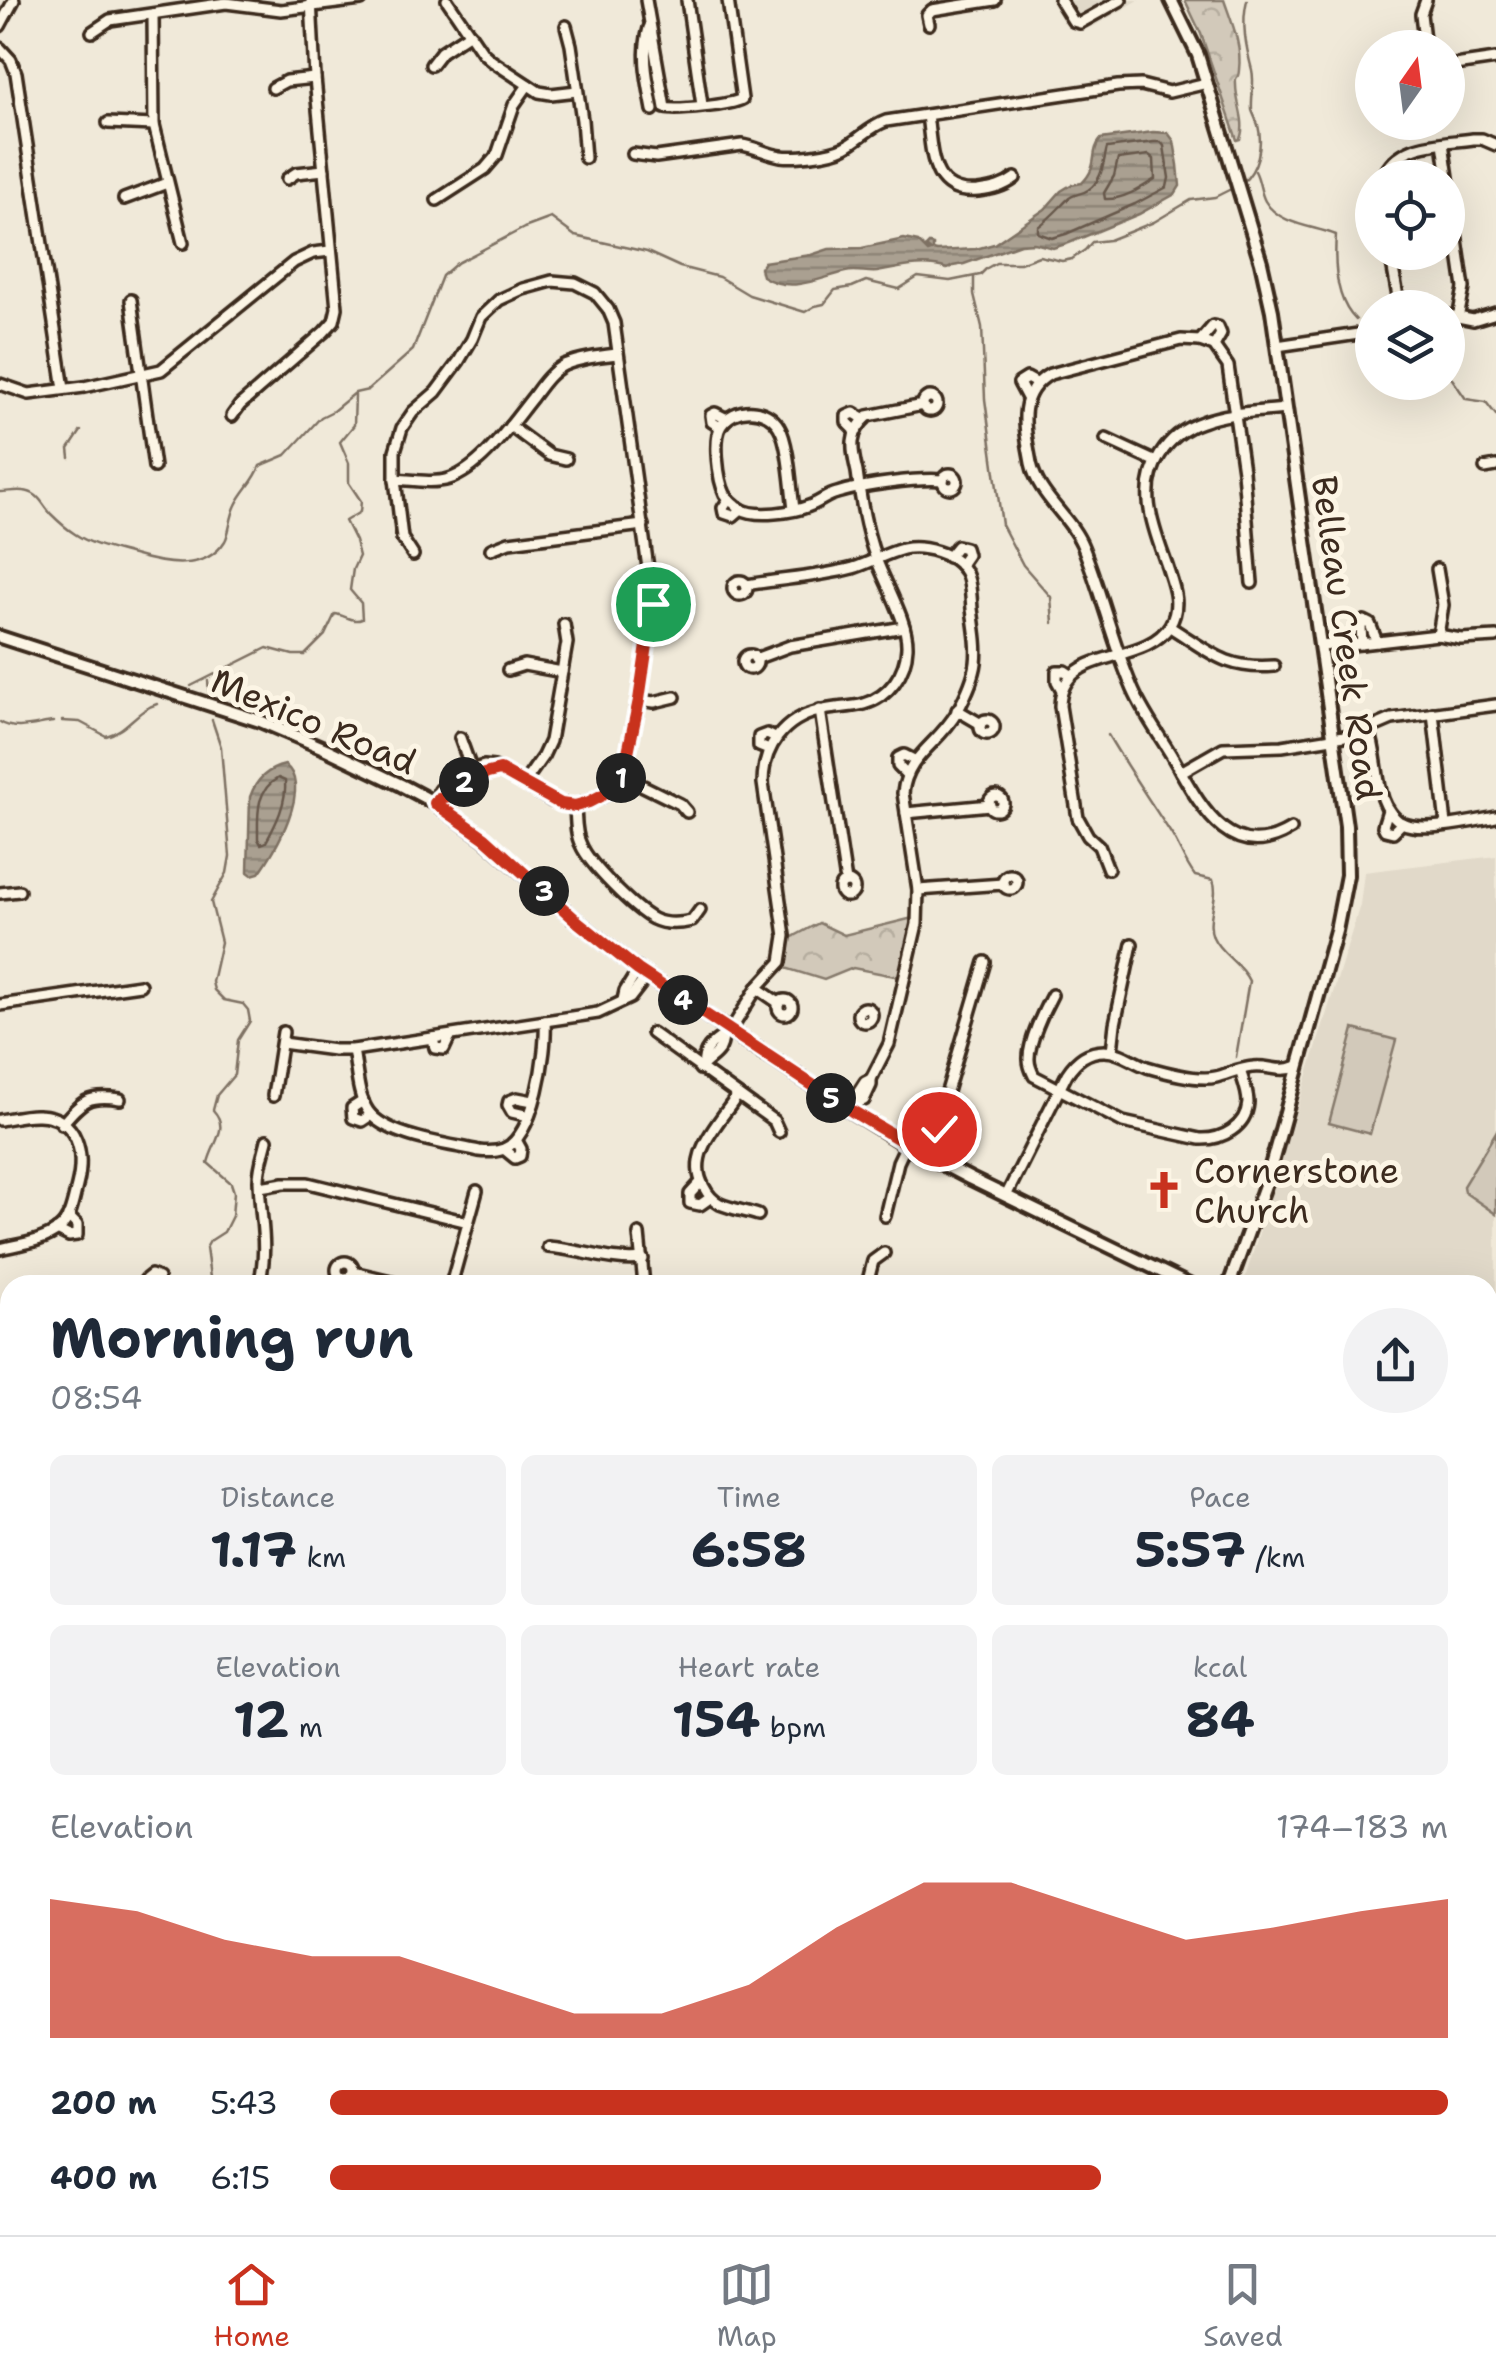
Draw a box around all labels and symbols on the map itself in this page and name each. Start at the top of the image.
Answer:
north arrow [1355,30,1465,140]
street label: Belleau Creek Road [1301,473,1393,803]
pin [611,562,696,647]
street label: Mexico Road [204,657,424,785]
pin: 1 [596,753,646,803]
pin: 2 [439,757,489,807]
pin: 3 [519,866,569,916]
pin: 4 [658,975,708,1025]
pin: 5 [806,1073,856,1123]
pin [897,1087,982,1172]
place label: Cornerstone Church [1194,1147,1399,1234]
church icon: Cornerstone Church [1143,1169,1185,1211]

